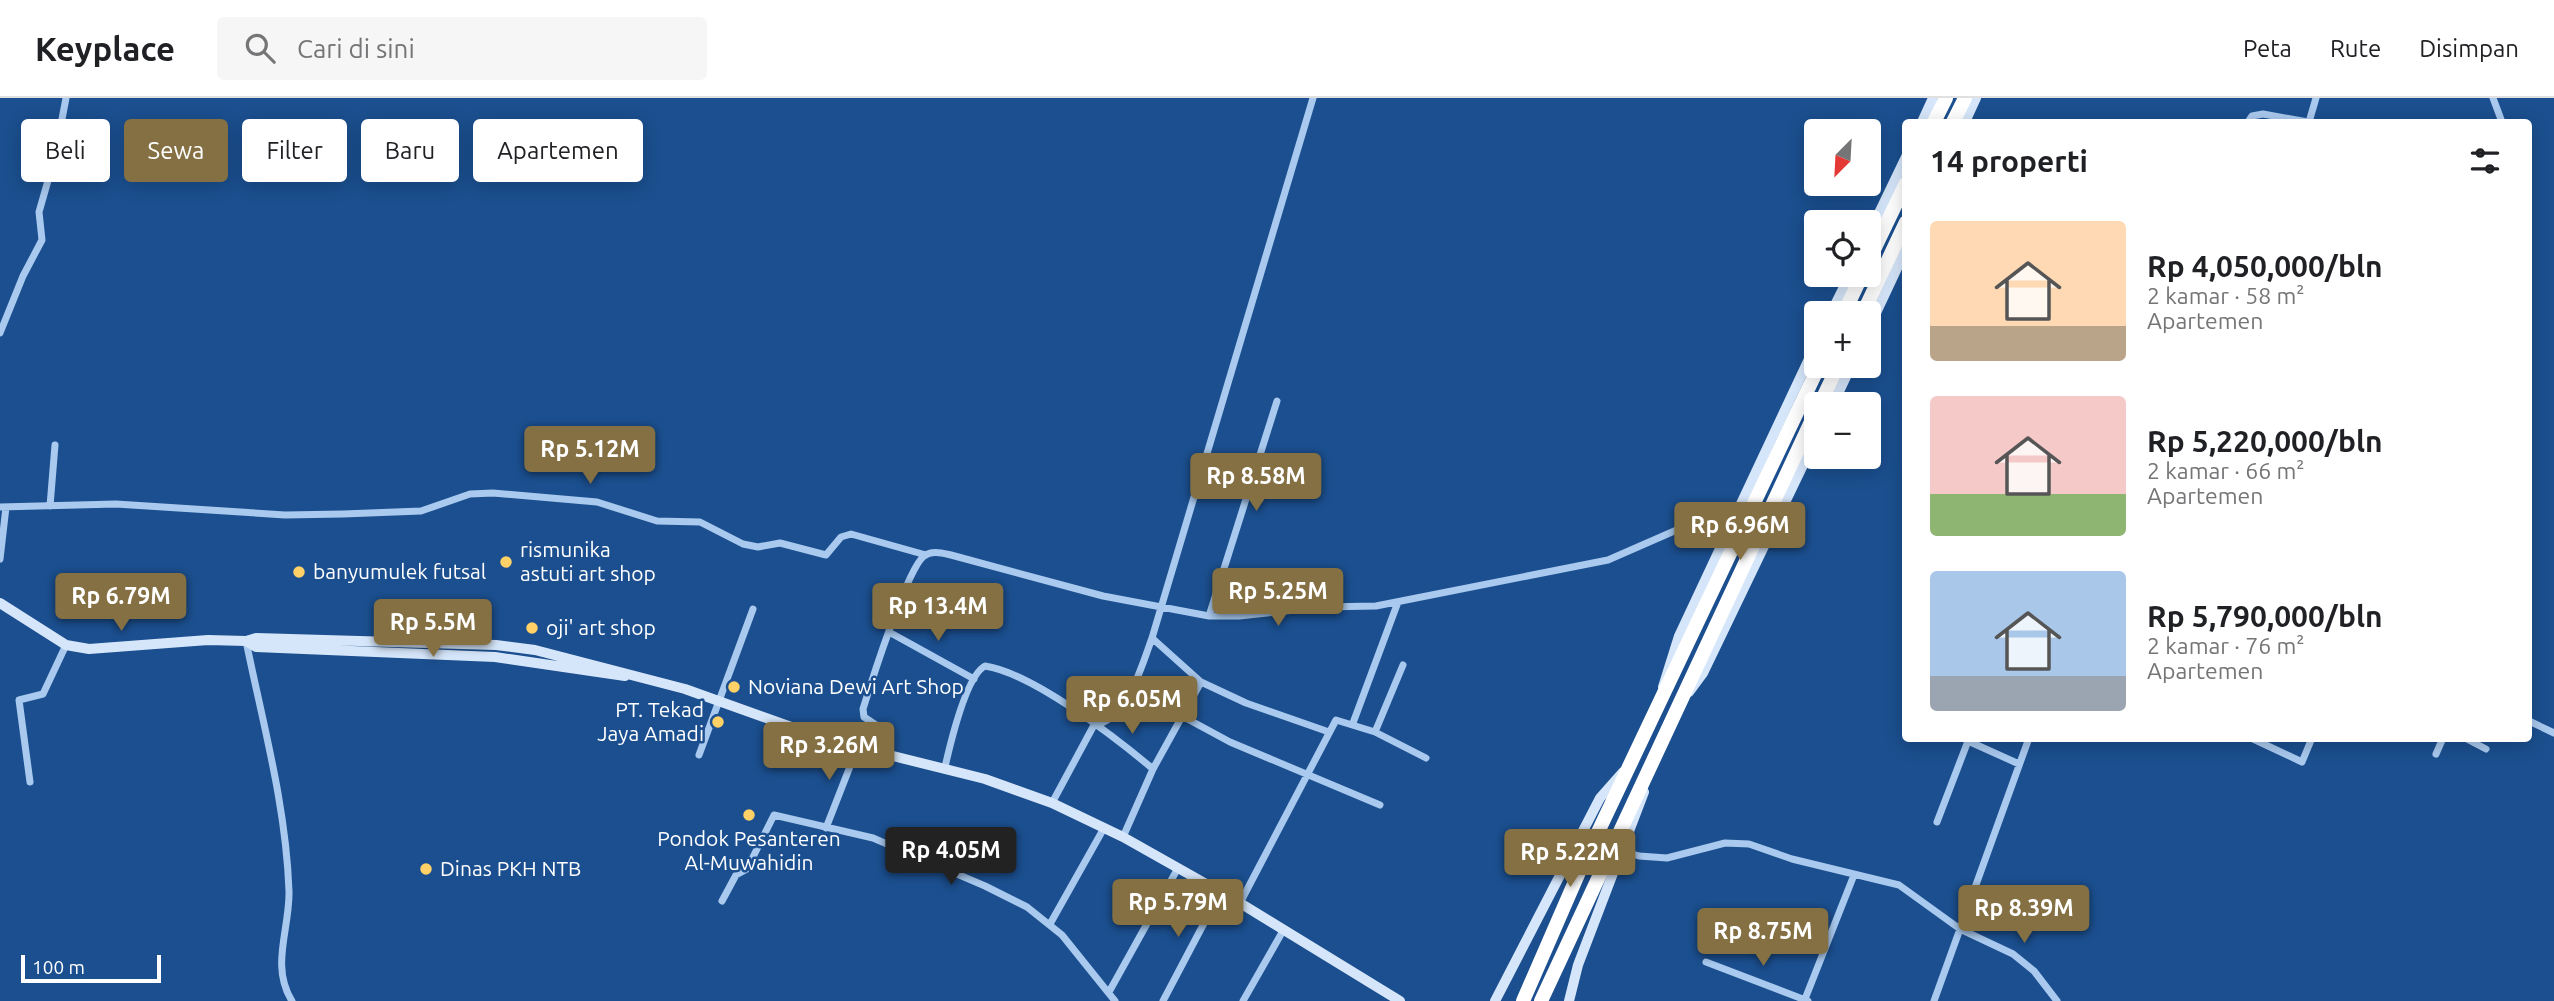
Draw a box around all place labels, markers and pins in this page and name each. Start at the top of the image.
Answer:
pin: Rp 5.12M [518,426,662,486]
pin: Rp 8.58M [1184,454,1328,513]
pin: Rp 6.96M [1668,503,1812,562]
place label: rismunika astuti art shop [520,537,656,585]
marker: rismunika astuti art shop [498,554,514,570]
place label: banyumulek futsal [313,559,486,583]
marker: banyumulek futsal [291,564,307,580]
pin: Rp 5.25M [1206,568,1350,628]
pin: Rp 6.79M [49,574,193,633]
pin: Rp 13.4M [866,584,1010,643]
pin: Rp 5.5M [368,600,498,659]
place label: oji' art shop [546,615,656,639]
marker: oji' art shop [524,620,540,636]
place label: Noviana Dewi Art Shop [748,674,964,698]
pin: Rp 6.05M [1060,676,1204,736]
marker: Noviana Dewi Art Shop [726,679,742,695]
place label: PT. Tekad Jaya Amadi [597,697,704,745]
marker: PT. Tekad Jaya Amadi [710,714,726,730]
pin: Rp 3.26M [757,722,901,782]
marker: Pondok Pesanteren Al-Muwahidin [741,807,757,823]
place label: Pondok Pesanteren Al-Muwahidin [657,826,841,874]
pin: Rp 4.05M [879,828,1023,887]
pin: Rp 5.22M [1498,830,1642,889]
place label: Dinas PKH NTB [440,856,581,880]
marker: Dinas PKH NTB [418,861,434,877]
pin: Rp 5.79M [1106,880,1250,939]
pin: Rp 8.39M [1952,886,2096,945]
pin: Rp 8.75M [1691,908,1835,968]

